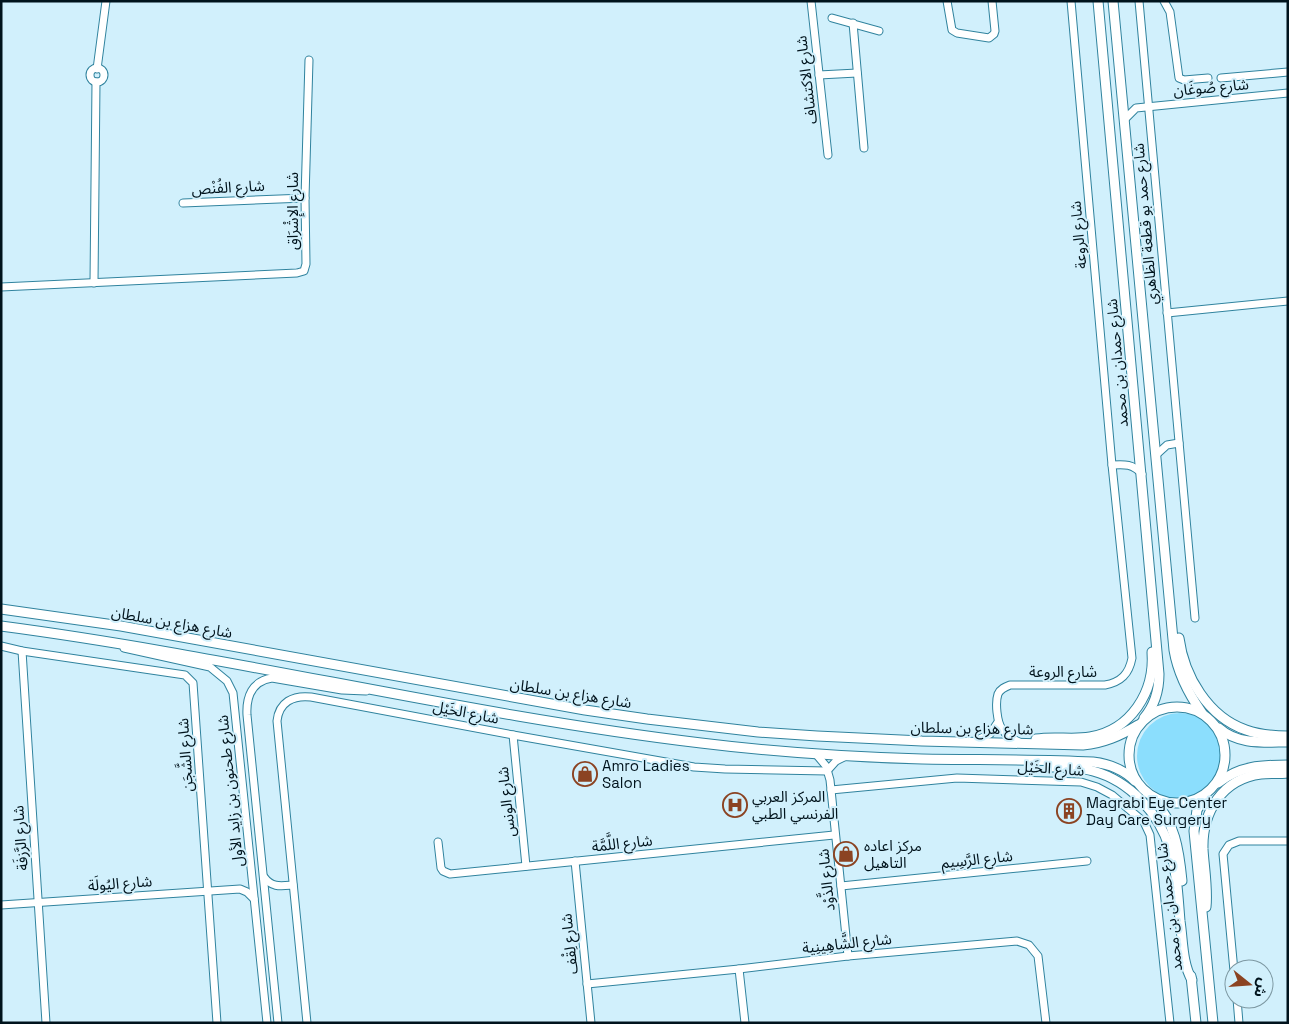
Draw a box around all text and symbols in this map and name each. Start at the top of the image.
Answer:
street label: شارع الاكتشاف [791,34,824,125]
street label: شارع صُوغَان [1172,74,1250,103]
street label: شارع حمد بو قطعة الظاهري [1128,142,1165,306]
street label: شارع الإِشْرَاق [283,172,305,250]
street label: شارع الفُنْص [191,175,266,201]
street label: شارع الروعة [1066,200,1093,270]
street label: شارع حمدان بن محمد [1102,297,1135,428]
street label: شارع هزاع بن سلطان [109,602,234,645]
street label: شارع الروعة [1029,662,1097,684]
street label: شارع هزاع بن سلطان [508,674,633,715]
street label: شارع الخَيْل [431,696,501,731]
street label: شارع طحنون بن زايد الأول [213,714,250,868]
street label: شارع الشَّجَن [171,717,200,793]
street label: شارع هزاع بن سلطان [910,717,1034,742]
place label: Amro Ladies Salon [602,756,690,792]
street label: شارع الخَيْل [1017,756,1085,783]
shop icon: Amro Ladies Salon [572,761,598,787]
street label: شارع الونس [493,765,522,838]
place label: المركز العربي الفرنسي الطبي [752,787,838,825]
hospital icon: المركز العربي الفرنسي الطبي [722,792,748,818]
place label: Magrabi Eye Center Day Care Surgery [1086,793,1228,829]
building icon: Magrabi Eye Center Day Care Surgery [1056,798,1082,824]
street label: شارع الرَّزفَة [8,804,35,871]
street label: شارع اللَّمَّة [590,828,654,859]
place label: مركز اعاده التاهيل [864,836,922,872]
shop icon: مركز اعاده التاهيل [833,841,859,867]
street label: شارع حمدان بن محمد [1152,841,1189,972]
street label: شارع الرَّسِيم [940,846,1014,875]
street label: شارع الذَّوْد [811,847,842,912]
street label: شارع اليُولَة [87,871,153,898]
street label: شارع لِقْف [556,912,585,975]
street label: شارع الشَّاهِينِية [801,927,893,960]
north arrow [1224,959,1274,1009]
text: ش [1250,976,1273,1000]

